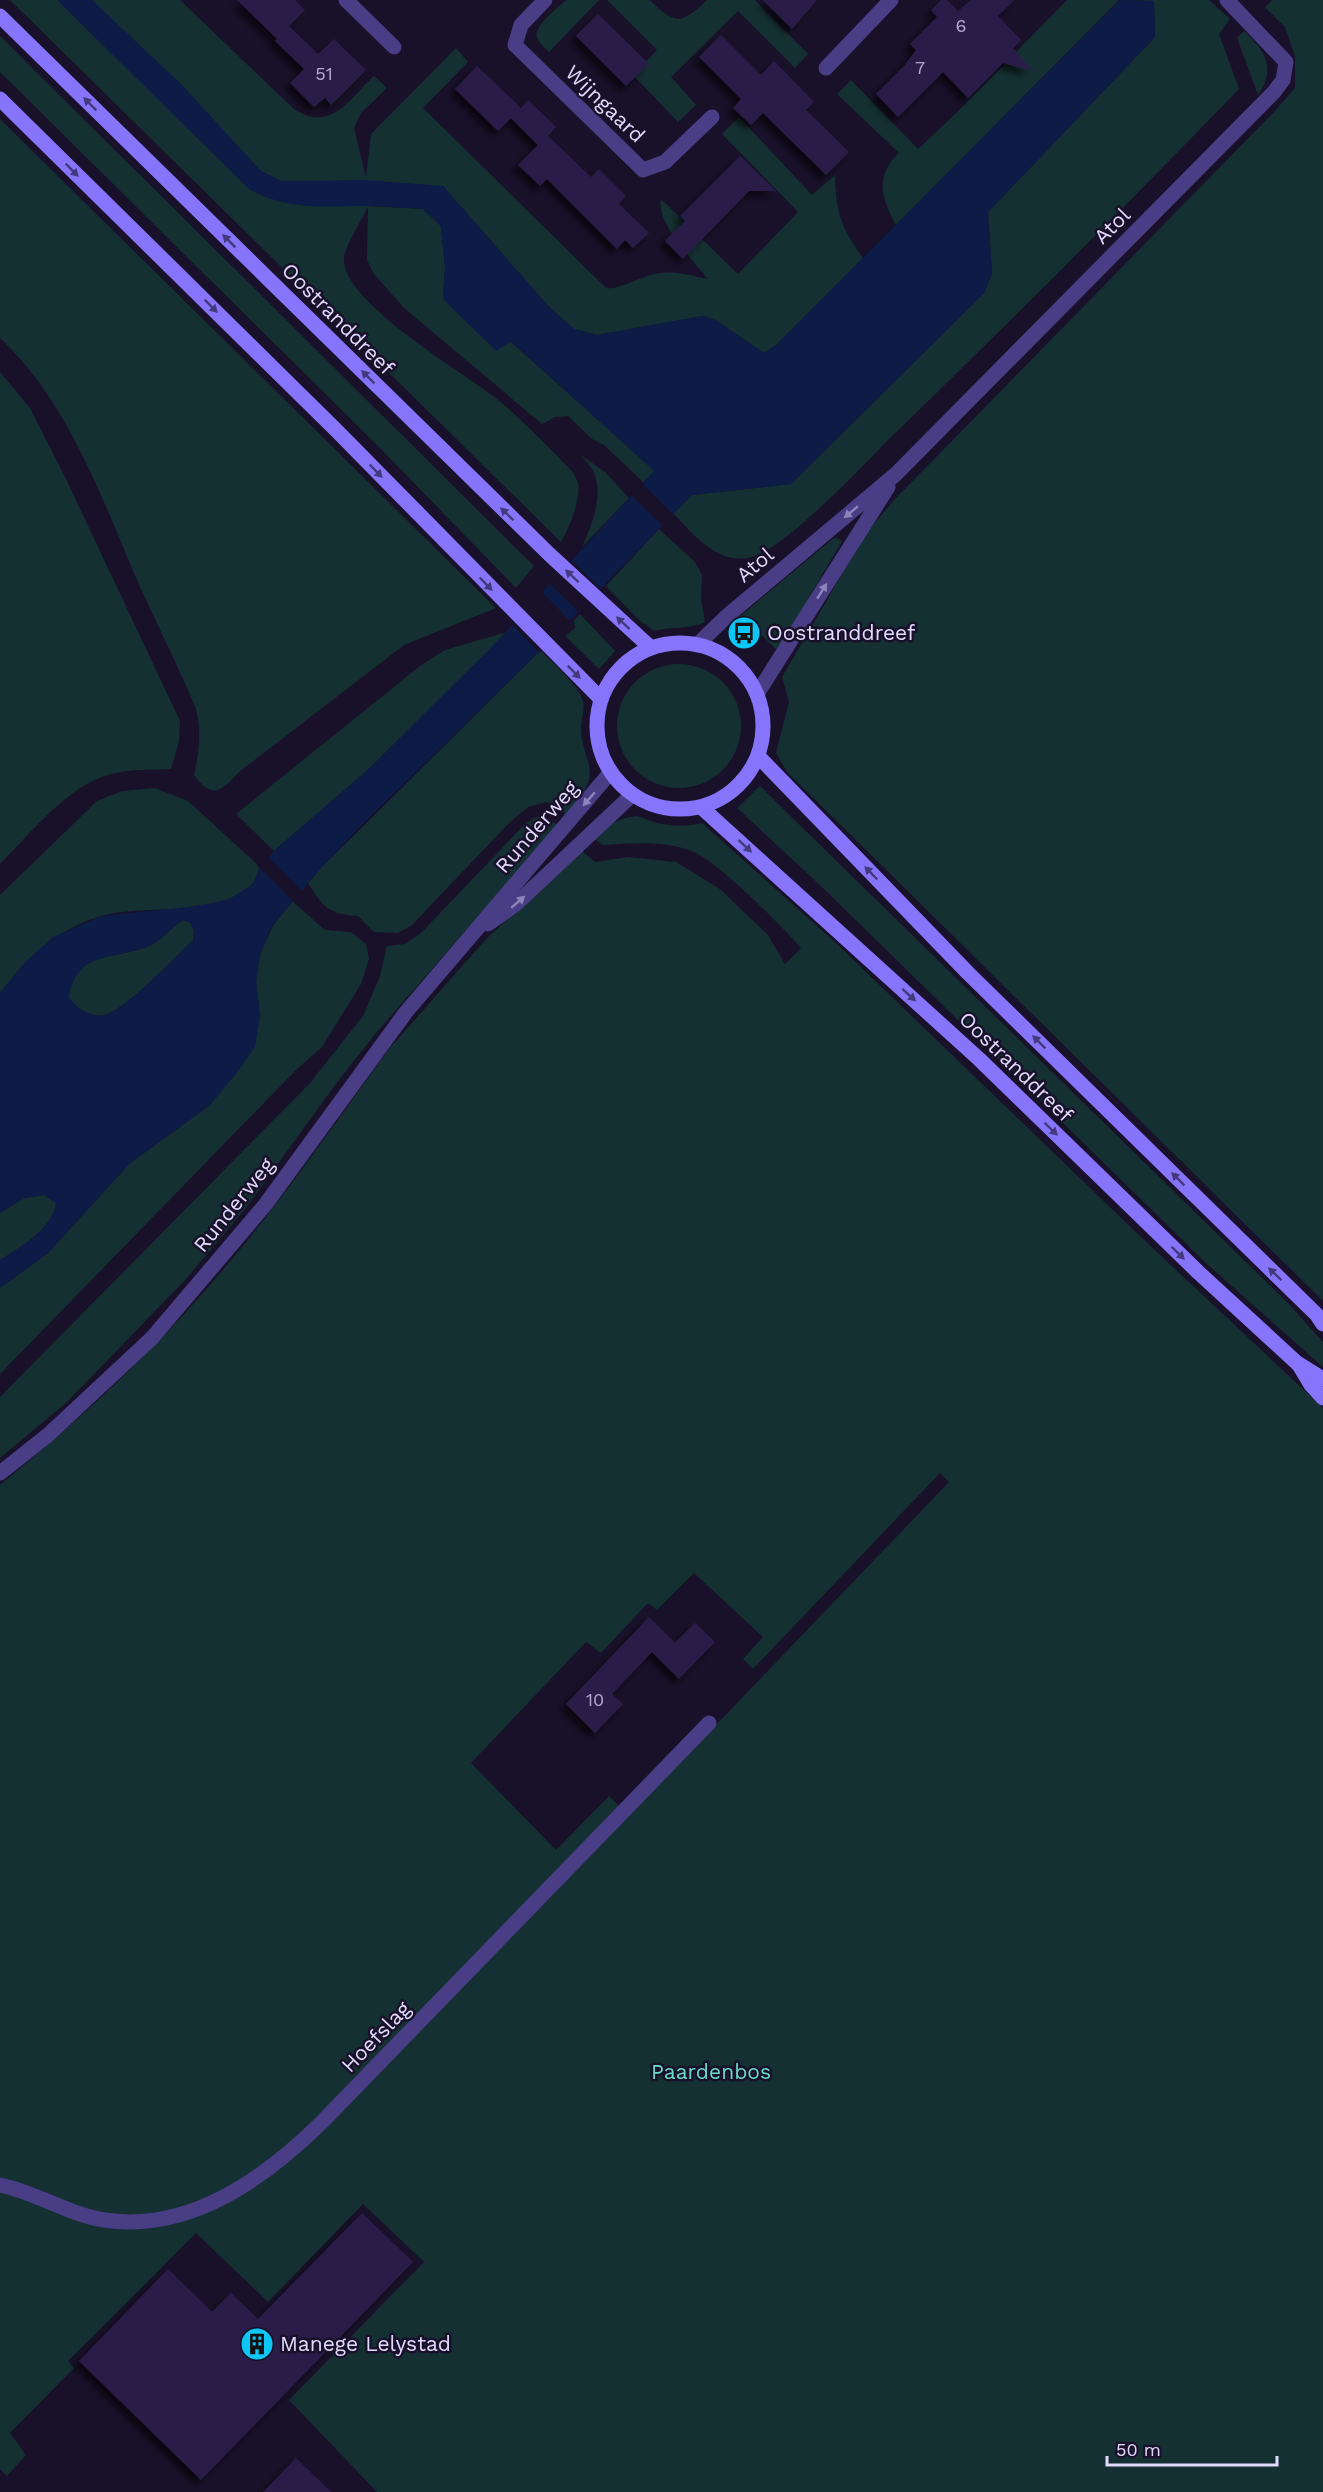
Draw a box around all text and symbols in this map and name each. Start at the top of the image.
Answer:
house number: 6 [956,15,966,36]
house number: 7 [915,57,925,78]
street label: Wijngaard [560,60,650,148]
house number: 51 [315,63,333,84]
one-way arrow [83,97,97,111]
one-way arrow [64,162,78,176]
street label: Atol [1088,202,1135,249]
one-way arrow [222,234,236,248]
street label: Oostranddreef [277,257,400,380]
one-way arrow [203,299,217,313]
one-way arrow [361,371,375,385]
one-way arrow [369,464,383,479]
one-way arrow [843,505,859,518]
one-way arrow [501,507,515,521]
street label: Atol [731,542,779,587]
one-way arrow [565,570,580,583]
one-way arrow [479,576,493,590]
one-way arrow [817,583,828,599]
bus stop icon: Oostranddreef [726,615,762,651]
one-way arrow [616,617,630,631]
place label: Oostranddreef [767,620,915,645]
one-way arrow [566,665,580,679]
street label: Runderweg [490,775,584,878]
one-way arrow [583,791,596,806]
one-way arrow [737,839,752,853]
one-way arrow [865,867,879,881]
one-way arrow [510,895,526,908]
one-way arrow [901,988,916,1001]
street label: Oostranddreef [954,1006,1078,1127]
one-way arrow [1032,1036,1046,1050]
one-way arrow [1043,1121,1057,1135]
street label: Runderweg [188,1152,280,1257]
one-way arrow [1170,1172,1185,1186]
one-way arrow [1171,1246,1186,1260]
one-way arrow [1268,1267,1283,1281]
house number: 10 [586,1689,604,1710]
street label: Hoefslag [336,1995,416,2077]
park label: Paardenbos [651,2059,771,2084]
building icon: Manege Lelystad [239,2326,275,2362]
place label: Manege Lelystad [280,2331,451,2356]
scale bar [1107,2429,1276,2467]
text: 50 m [1116,2439,1161,2460]

